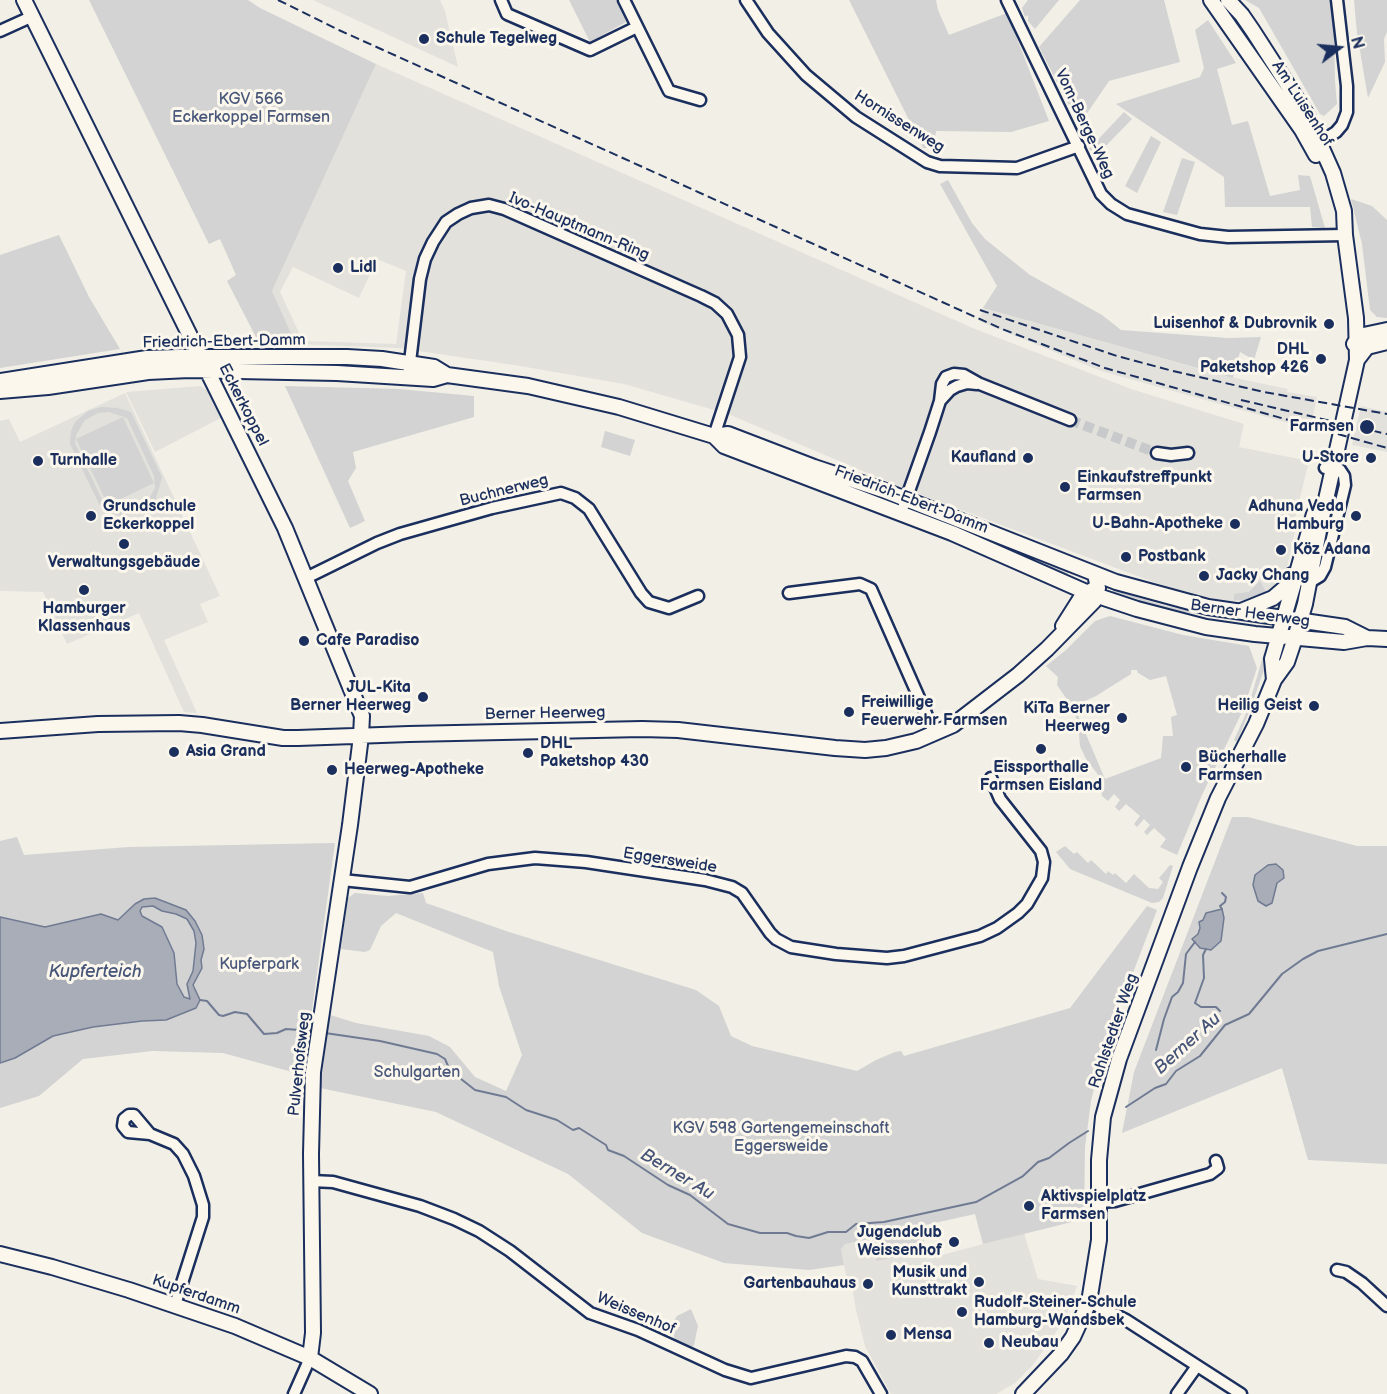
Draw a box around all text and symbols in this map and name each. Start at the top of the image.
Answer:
north arrow [1309,18,1369,78]
place label: Schule Tegelweg [436,29,557,49]
marker: Schule Tegelweg [417,32,431,46]
text: N [1346,34,1368,51]
street label: Am Luisenhof [1267,57,1337,151]
street label: Vom-Berge-Weg [1050,66,1118,182]
street label: Hornissenweg [850,87,948,157]
park label: KGV 566 Eckerkoppel Farmsen [172,90,330,128]
street label: Ivo-Hauptmann-Ring [506,189,652,265]
place label: Lidl [350,258,376,278]
marker: Lidl [331,261,345,275]
place label: Luisenhof & Dubrovnik [1153,314,1317,334]
marker: Luisenhof & Dubrovnik [1322,317,1336,331]
street label: Friedrich-Ebert-Damm [142,331,306,353]
place label: DHL Paketshop 426 [1200,340,1309,378]
marker: DHL Paketshop 426 [1314,352,1328,366]
street label: Eckerkoppel [214,360,272,450]
place label: Farmsen [1290,417,1354,437]
marker: Farmsen [1358,418,1376,436]
place label: Kaufland [951,448,1016,468]
place label: U-Store [1302,448,1359,468]
place label: Turnhalle [50,451,117,471]
marker: Kaufland [1021,451,1035,465]
marker: U-Store [1364,451,1378,465]
marker: Turnhalle [31,454,45,468]
street label: Friedrich-Ebert-Damm [831,462,991,538]
place label: Einkaufstreffpunkt Farmsen [1077,468,1212,506]
street label: Buchnerweg [458,471,550,511]
marker: Einkaufstreffpunkt Farmsen [1058,480,1072,494]
place label: Grundschule Eckerkoppel [103,497,196,535]
place label: Adhuna Veda Hamburg [1248,497,1344,535]
marker: Grundschule Eckerkoppel [84,509,98,523]
marker: Adhuna Veda Hamburg [1349,509,1363,523]
place label: U-Bahn-Apotheke [1092,514,1223,534]
marker: U-Bahn-Apotheke [1228,517,1242,531]
marker: Verwaltungsgebäude [117,537,131,551]
place label: Köz Adana [1293,540,1371,560]
marker: Köz Adana [1274,543,1288,557]
place label: Postbank [1138,547,1206,567]
marker: Postbank [1119,550,1133,564]
place label: Verwaltungsgebäude [48,553,200,573]
place label: Jacky Chang [1216,566,1309,586]
marker: Jacky Chang [1197,569,1211,583]
marker: Hamburger Klassenhaus [77,583,91,597]
street label: Berner Heerweg [1189,596,1311,632]
place label: Hamburger Klassenhaus [38,599,130,637]
place label: Cafe Paradiso [316,631,419,651]
marker: Cafe Paradiso [297,634,311,648]
place label: JUL-Kita Berner Heerweg [290,678,411,716]
marker: JUL-Kita Berner Heerweg [416,690,430,704]
place label: Freiwillige Feuerwehr Farmsen [861,693,1007,731]
place label: Heilig Geist [1218,696,1302,716]
place label: KiTa Berner Heerweg [1023,699,1110,737]
marker: Heilig Geist [1307,699,1321,713]
street label: Berner Heerweg [485,703,605,725]
marker: Freiwillige Feuerwehr Farmsen [842,705,856,719]
marker: KiTa Berner Heerweg [1115,711,1129,725]
place label: DHL Paketshop 430 [540,734,649,772]
place label: Asia Grand [186,742,266,762]
marker: Eissporthalle Farmsen Eisland [1034,742,1048,756]
marker: Asia Grand [167,745,181,759]
marker: DHL Paketshop 430 [521,746,535,760]
place label: Bücherhalle Farmsen [1198,748,1286,786]
place label: Eissporthalle Farmsen Eisland [980,758,1102,796]
place label: Heerweg-Apotheke [344,760,484,780]
marker: Bücherhalle Farmsen [1179,760,1193,774]
marker: Heerweg-Apotheke [325,763,339,777]
street label: Eggersweide [622,844,718,878]
park label: Kupferpark [219,955,299,975]
water label: Kupferteich [48,961,142,983]
street label: Rahlstedter Weg [1085,971,1143,1091]
water label: Berner Au [1150,1009,1226,1079]
street label: Pulverhofsweg [285,1011,315,1117]
park label: Schulgarten [374,1063,460,1083]
park label: KGV 598 Gartengemeinschaft Eggersweide [673,1119,889,1157]
water label: Berner Au [636,1145,718,1205]
place label: Aktivspielplatz Farmsen [1041,1187,1146,1225]
marker: Aktivspielplatz Farmsen [1022,1199,1036,1213]
place label: Jugendclub Weissenhof [857,1223,942,1261]
marker: Jugendclub Weissenhof [947,1235,961,1249]
place label: Musik und Kunsttrakt [891,1263,967,1301]
street label: Kupferdamm [149,1271,243,1319]
place label: Gartenbauhaus [743,1274,856,1294]
marker: Musik und Kunsttrakt [972,1275,986,1289]
marker: Gartenbauhaus [861,1277,875,1291]
street label: Weissenhof [594,1289,678,1339]
place label: Rudolf-Steiner-Schule Hamburg-Wandsbek [974,1293,1136,1331]
marker: Rudolf-Steiner-Schule Hamburg-Wandsbek [955,1305,969,1319]
place label: Mensa [903,1325,952,1345]
marker: Mensa [884,1328,898,1342]
place label: Neubau [1001,1333,1059,1353]
marker: Neubau [982,1336,996,1350]

